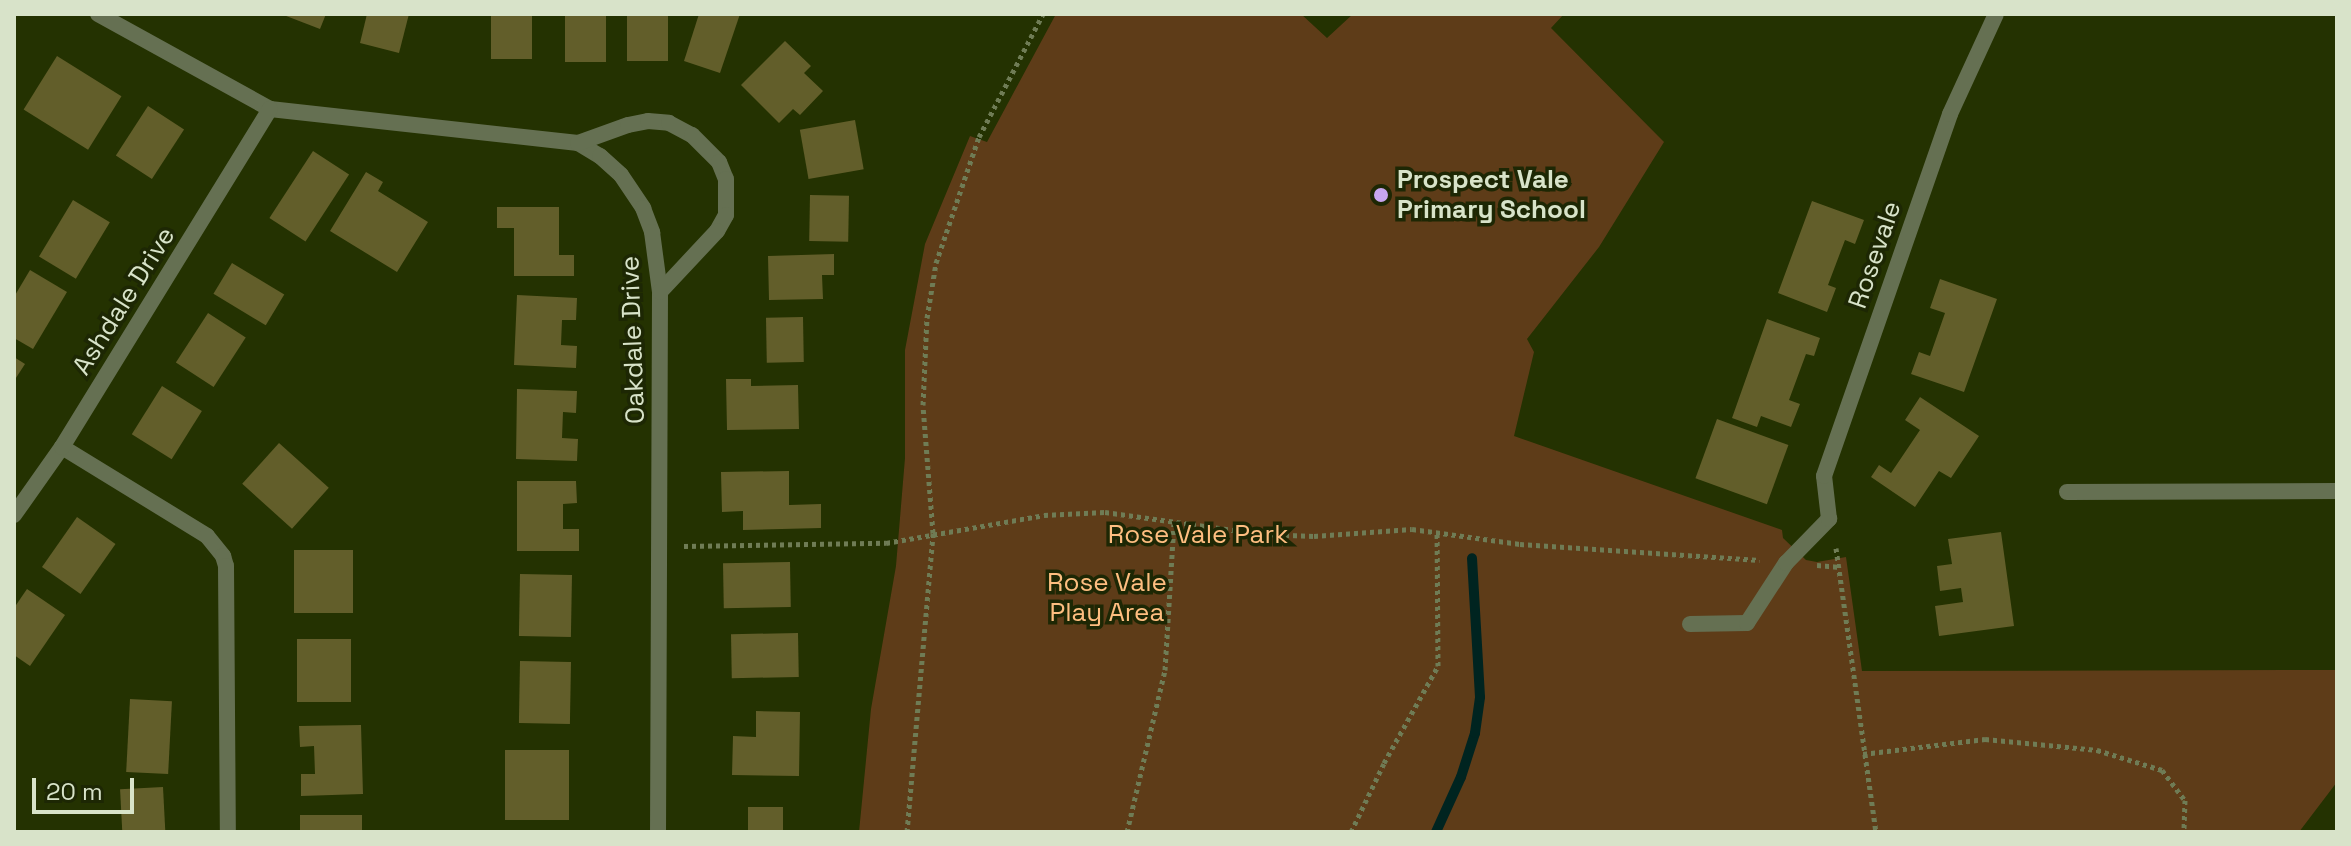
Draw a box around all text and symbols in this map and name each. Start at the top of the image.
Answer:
place label: Prospect Vale Primary School [1397,164,1586,226]
marker: Prospect Vale Primary School [1372,186,1390,204]
street label: Rosevale [1842,197,1908,313]
street label: Ashdale Drive [66,221,182,381]
street label: Oakdale Drive [614,255,652,425]
park label: Rose Vale Park [1108,519,1288,551]
park label: Rose Vale Play Area [1047,567,1167,628]
scale bar [36,762,138,812]
text: 20 m [46,776,103,807]

